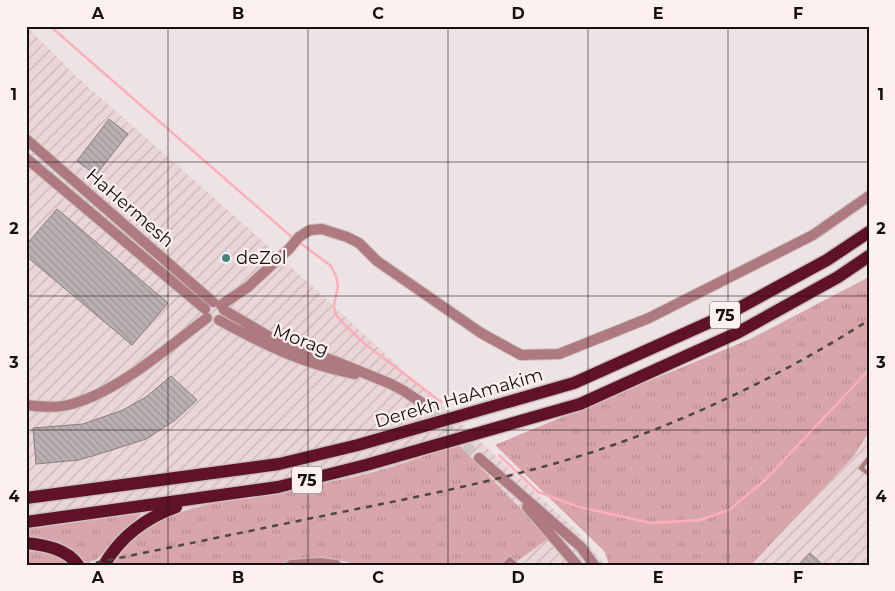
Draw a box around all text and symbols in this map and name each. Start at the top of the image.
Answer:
text: A [91,4,105,23]
text: B [232,4,244,23]
text: C [372,4,384,23]
text: D [511,4,525,23]
text: E [653,4,663,23]
text: F [793,4,803,23]
text: 1 [11,85,17,104]
text: 1 [878,85,884,104]
street label: HaHermesh [82,164,178,252]
text: 2 [9,219,19,238]
text: 2 [876,219,886,238]
place label: deZol [236,247,287,269]
marker: deZol [220,252,232,264]
road number: 75 [710,302,740,328]
street label: Morag [270,319,332,361]
text: 3 [8,353,19,372]
text: 3 [875,353,886,372]
street label: Derekh HaAmakim [372,363,546,433]
road number: 75 [292,466,322,494]
text: 4 [8,487,20,506]
text: 4 [875,487,887,506]
text: A [91,568,105,587]
text: B [232,568,244,587]
text: C [372,568,384,587]
text: D [511,568,525,587]
text: E [653,568,663,587]
text: F [793,568,803,587]

